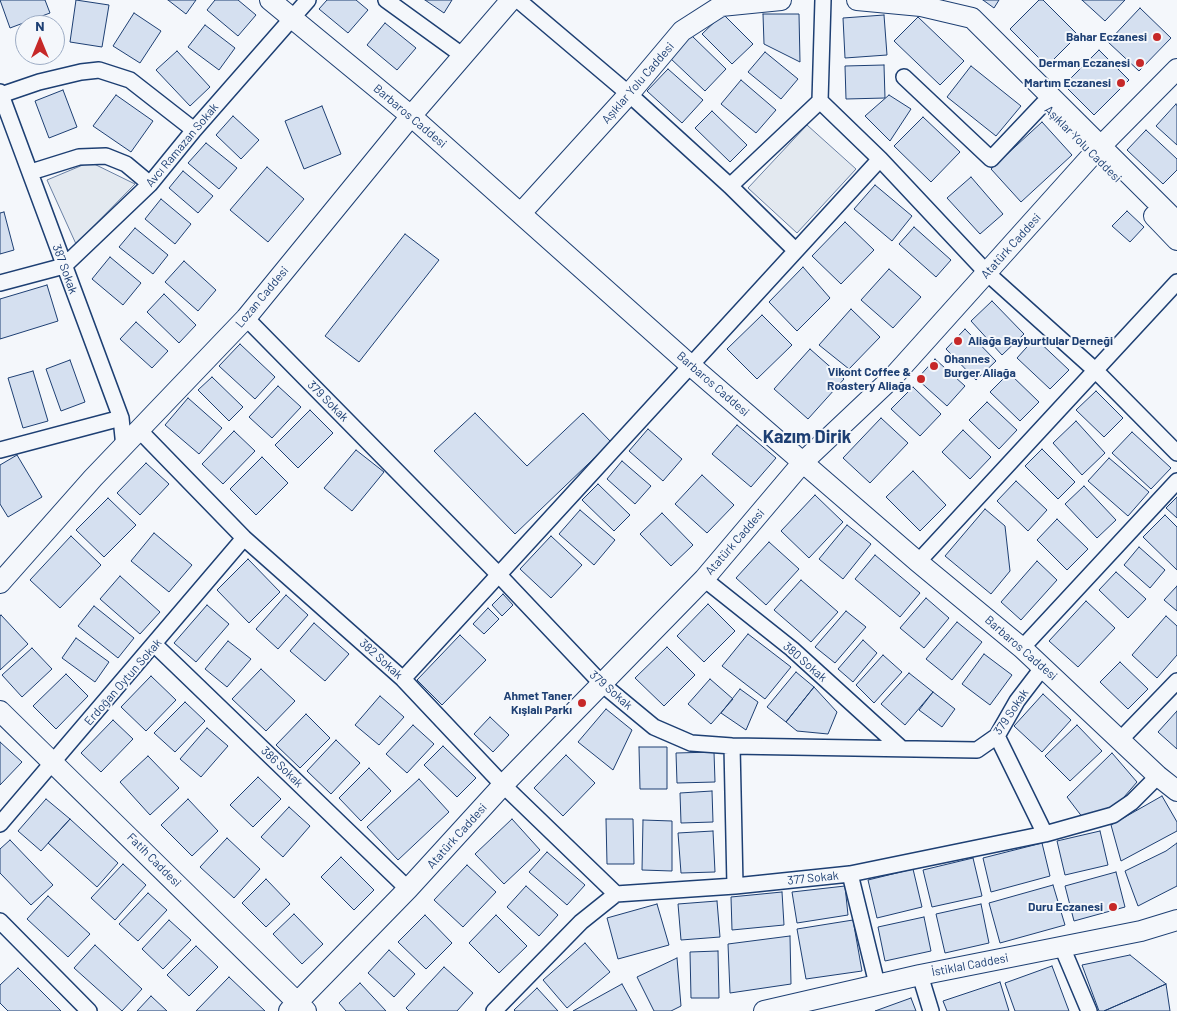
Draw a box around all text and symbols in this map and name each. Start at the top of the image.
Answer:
north arrow [15,15,65,65]
text: N [35,17,45,34]
place label: Bahar Eczanesi [1066,30,1147,44]
marker: Bahar Eczanesi [1151,31,1163,43]
street label: Aşıklar Yolu Caddesi [599,39,677,127]
place label: Derman Eczanesi [1039,56,1130,70]
marker: Derman Eczanesi [1134,57,1146,69]
place label: Martım Eczanesi [1024,76,1111,90]
marker: Martım Eczanesi [1115,77,1127,89]
street label: Barbaros Caddesi [370,81,450,151]
street label: Avcı Ramazan Sokak [143,100,221,190]
street label: Aşıklar Yolu Caddesi [1041,102,1125,186]
street label: Atatürk Caddesi [978,210,1044,282]
street label: 387 Sokak [49,242,81,296]
street label: Lozan Caddesi [232,264,292,330]
place label: Aliağa Bayburtlular Derneği [968,334,1113,348]
marker: Aliağa Bayburtlular Derneği [952,335,964,347]
street label: Barbaros Caddesi [674,349,752,419]
place label: Ohannes Burger Aliağa [944,352,1016,380]
marker: Ohannes Burger Aliağa [928,360,940,372]
place label: Vikont Coffee & Roastery Aliağa [827,365,911,393]
marker: Vikont Coffee & Roastery Aliağa [915,373,927,385]
street label: 379 Sokak [304,377,352,425]
district label: Kazım Dirik [763,426,851,448]
street label: Atatürk Caddesi [702,506,768,578]
street label: Barbaros Caddesi [982,613,1060,683]
street label: Erdoğan Oytun Sokak [81,636,165,728]
street label: 382 Sokak [357,636,405,682]
street label: 380 Sokak [780,639,830,685]
street label: 379 Sokak [587,667,635,713]
street label: 379 Sokak [990,686,1032,738]
place label: Ahmet Taner Kışlalı Parkı [503,689,572,717]
marker: Ahmet Taner Kışlalı Parkı [576,697,588,709]
street label: 386 Sokak [258,744,306,790]
street label: Atatürk Caddesi [424,800,490,872]
street label: Fatih Caddesi [124,830,184,890]
street label: 377 Sokak [787,868,839,888]
place label: Duru Eczanesi [1028,900,1103,914]
marker: Duru Eczanesi [1107,901,1119,913]
street label: İstiklal Caddesi [930,950,1010,980]

